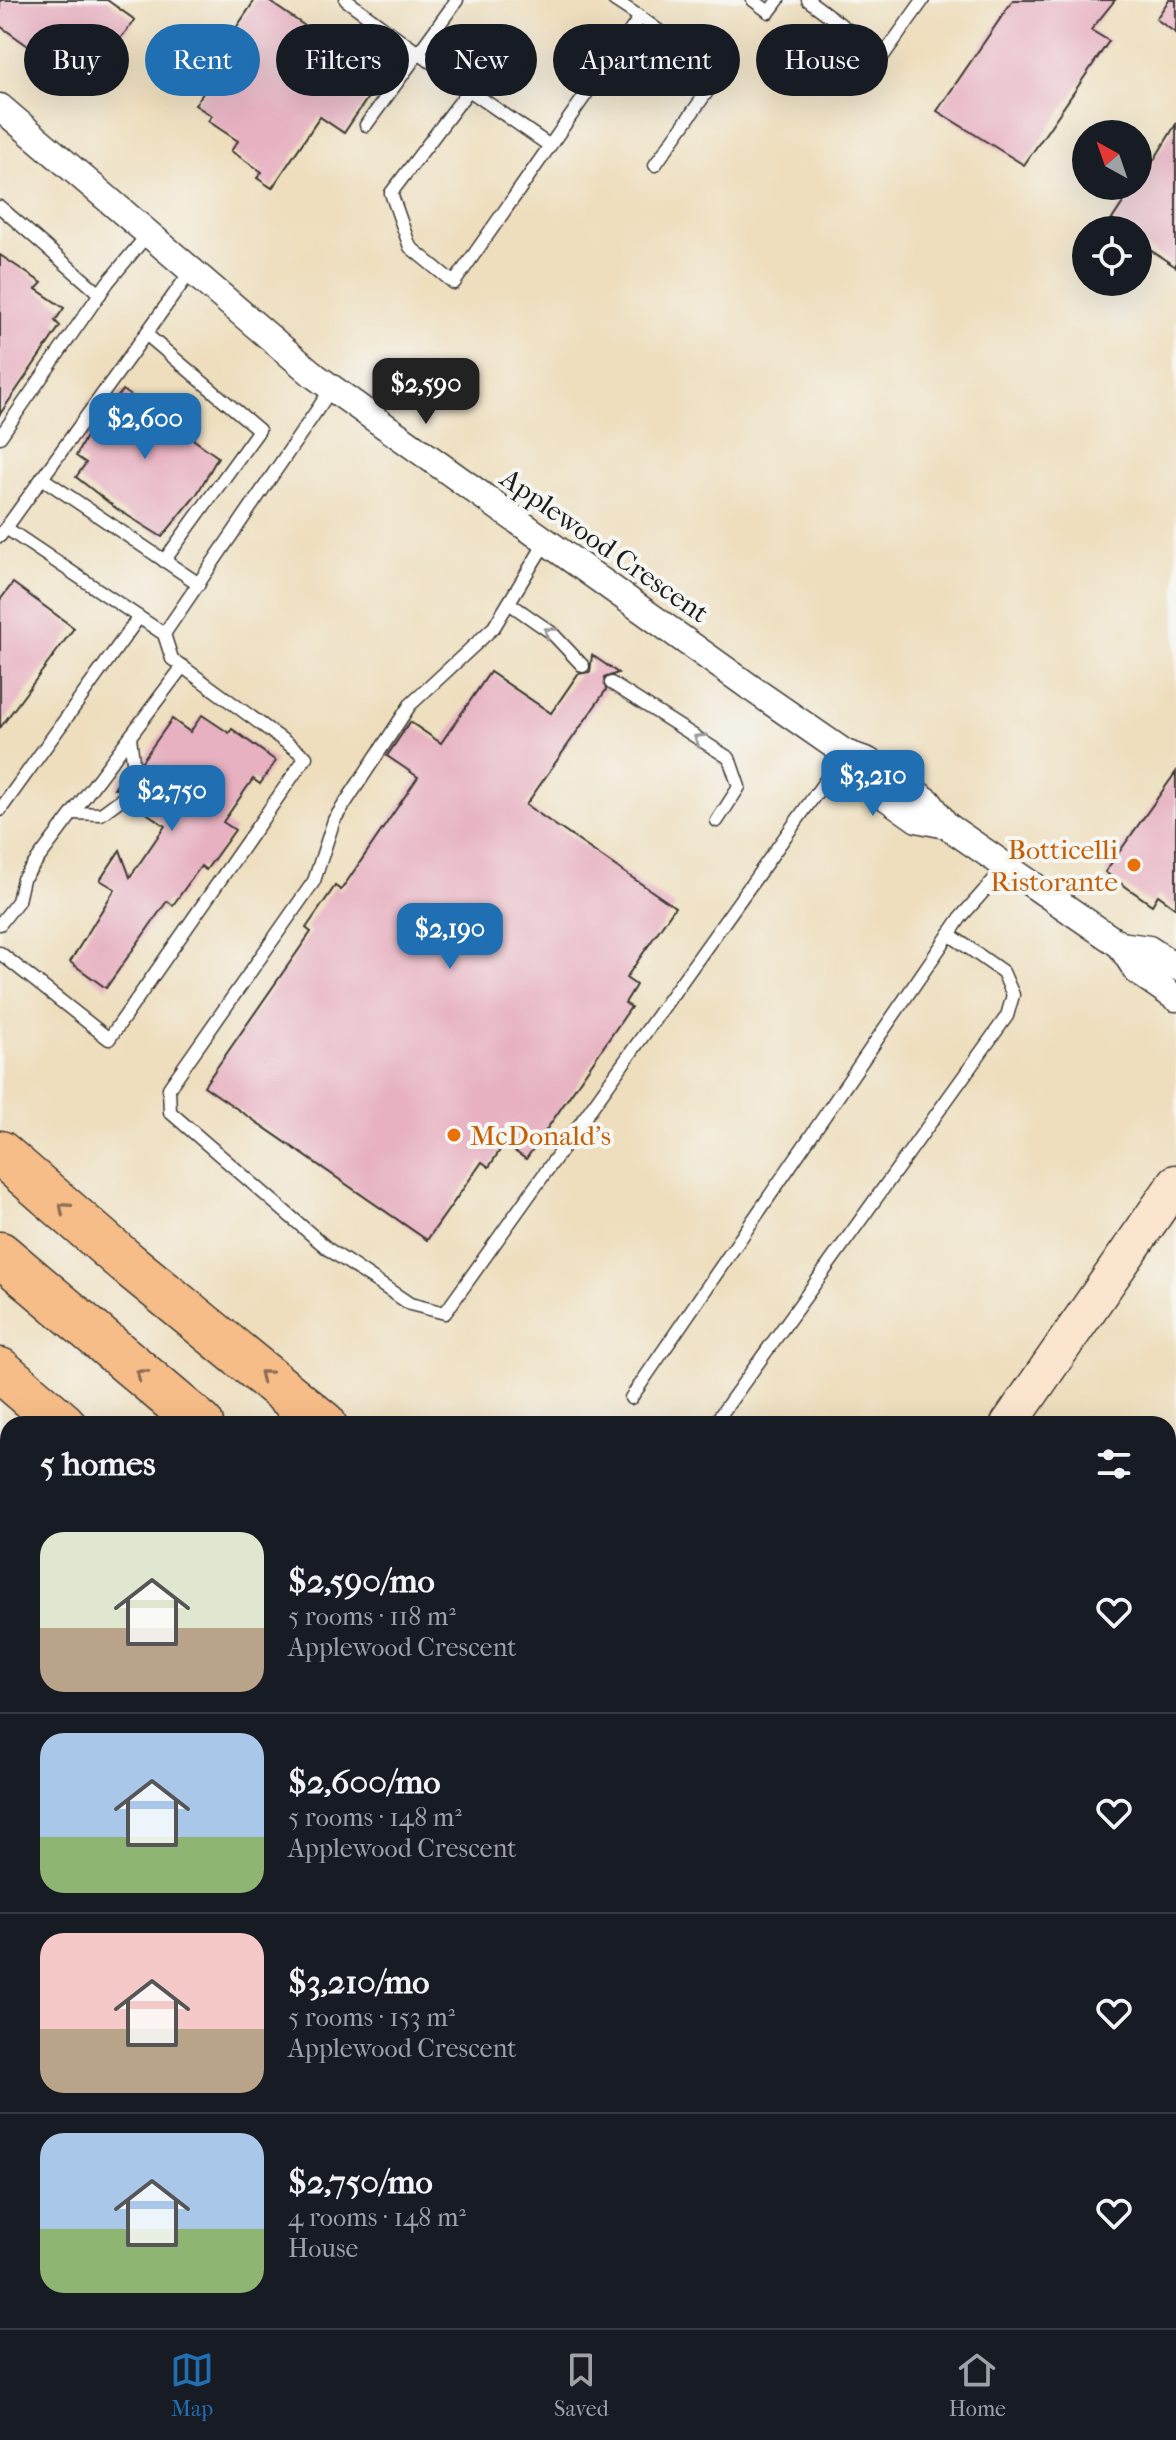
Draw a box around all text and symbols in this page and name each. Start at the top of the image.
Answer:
chip: Buy [24,24,129,96]
chip: Rent [145,24,260,96]
chip: Filters [276,24,409,96]
chip: New [425,24,537,96]
chip: Apartment [553,24,740,96]
chip: House [756,24,888,96]
north arrow [1072,120,1152,200]
map controls [1072,120,1152,296]
button: locate [1072,216,1152,296]
pin: $2,590 [361,358,491,426]
text: $2,590 [390,368,462,399]
pin: $2,600 [80,393,210,461]
text: $2,600 [107,403,183,434]
street label: Applewood Crescent [494,461,715,630]
one-way arrow [543,627,558,642]
one-way arrow [694,733,708,748]
pin: $3,210 [808,750,938,818]
text: $3,210 [839,760,907,791]
pin: $2,750 [107,765,237,833]
text: $2,750 [137,775,207,806]
place label: Botticelli Ristorante [990,833,1118,898]
marker: Botticelli Ristorante [1125,856,1143,874]
pin: $2,190 [385,903,515,971]
text: $2,190 [415,913,485,944]
place label: McDonald's [470,1119,611,1152]
marker: McDonald's [445,1126,463,1144]
one-way arrow [59,1204,74,1218]
one-way arrow [136,1369,151,1384]
one-way arrow [259,1370,273,1385]
icon: filters [1092,1442,1136,1486]
text: 5 homes [40,1444,155,1484]
text: $2,590/mo [288,1561,435,1601]
icon: home [104,1564,200,1660]
icon: heart [1092,1590,1136,1634]
text: 5 rooms · 118 m² [288,1601,456,1632]
text: Applewood Crescent [288,1632,517,1663]
text: $2,600/mo [288,1762,441,1802]
icon: home [104,1765,200,1861]
icon: heart [1092,1791,1136,1835]
text: 5 rooms · 148 m² [288,1802,462,1833]
text: Applewood Crescent [288,1833,517,1864]
text: $3,210/mo [288,1962,430,2002]
icon: home [104,1965,200,2061]
icon: heart [1092,1991,1136,2035]
text: 5 rooms · 153 m² [288,2002,455,2033]
text: Applewood Crescent [288,2033,517,2064]
text: $2,750/mo [288,2162,433,2202]
icon: home [104,2165,200,2261]
icon: heart [1092,2191,1136,2235]
text: 4 rooms · 148 m² [288,2202,466,2233]
text: House [288,2233,358,2264]
tab: Map [170,2348,214,2422]
tab: Saved [554,2348,609,2422]
tab: Home [949,2348,1006,2422]

